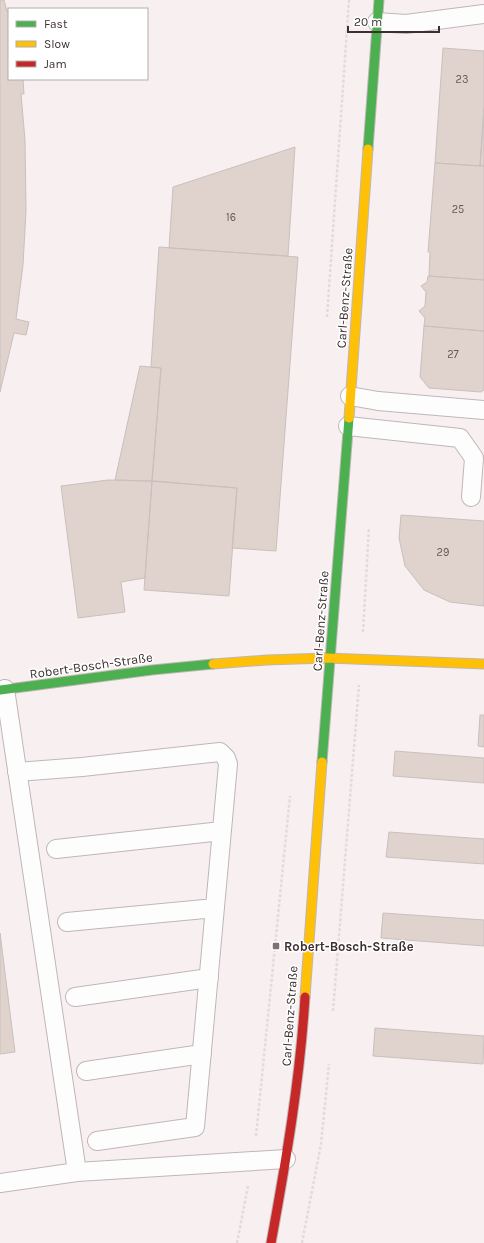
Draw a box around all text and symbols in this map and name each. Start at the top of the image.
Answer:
legend [8,8,148,80]
scale bar [348,8,439,34]
text: 20 m [354,15,382,29]
text: Fast [44,17,68,31]
text: Slow [44,37,70,51]
text: Jam [44,57,67,71]
house number: 23 [456,73,468,86]
house number: 25 [452,203,464,216]
house number: 16 [226,211,236,224]
street label: Carl-Benz-Straße [334,247,356,349]
house number: 27 [447,348,459,361]
house number: 29 [437,546,449,559]
street label: Carl-Benz-Straße [310,570,332,672]
street label: Robert-Bosch-Straße [29,649,154,682]
place label: Robert-Bosch-Straße [284,939,414,954]
marker: Robert-Bosch-Straße [271,941,281,951]
street label: Carl-Benz-Straße [279,965,301,1067]

